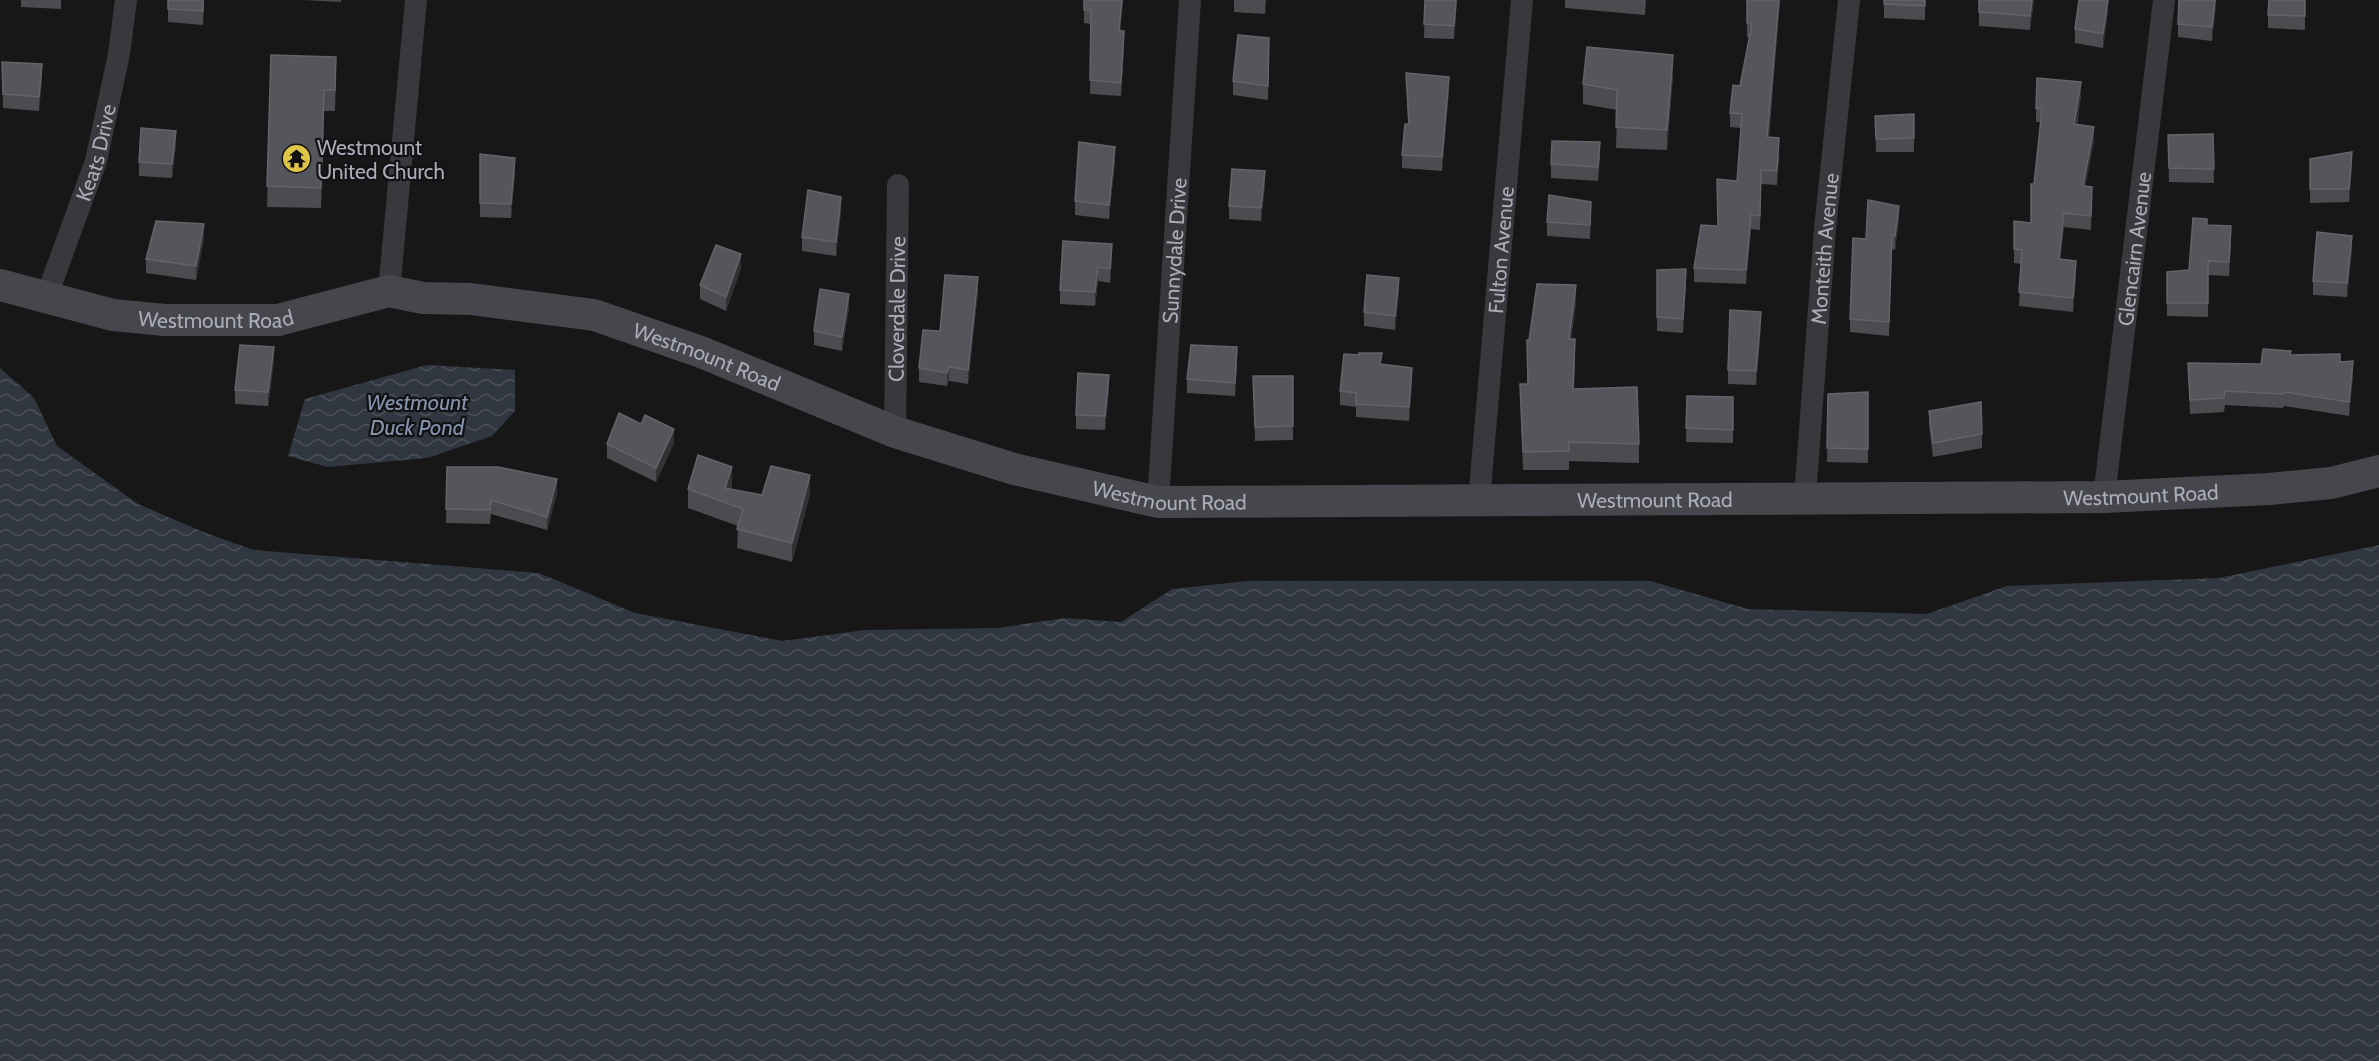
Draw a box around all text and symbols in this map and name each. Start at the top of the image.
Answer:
street label: Keats Drive [70,102,120,204]
place label: Westmount United Church [317,135,445,184]
temple icon: Westmount United Church [280,143,312,175]
street label: Glencairn Avenue [2112,170,2156,327]
street label: Monteith Avenue [1805,172,1843,325]
street label: Sunnydale Drive [1157,177,1191,324]
street label: Fulton Avenue [1483,185,1518,315]
street label: Cloverdale Drive [883,236,910,382]
street label: Westmount Road [137,304,296,333]
street label: Westmount Road [630,317,784,396]
water label: Westmount Duck Pond [366,389,469,441]
street label: Westmount Road [1090,475,1247,515]
street label: Westmount Road [2063,479,2219,510]
street label: Westmount Road [1577,486,1733,512]

